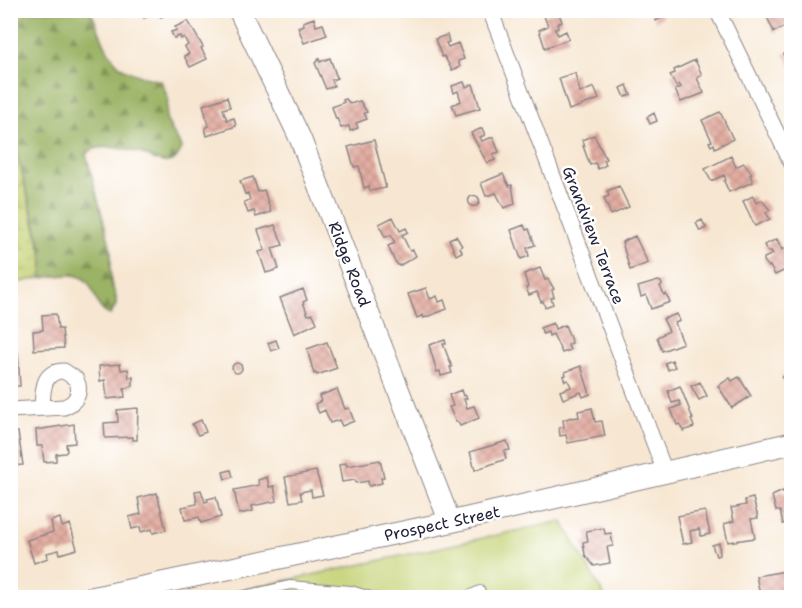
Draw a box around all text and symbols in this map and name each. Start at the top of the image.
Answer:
street label: Grandview Terrace [558,163,630,307]
street label: Ridge Road [324,219,375,310]
street label: Prospect Street [382,501,502,546]

